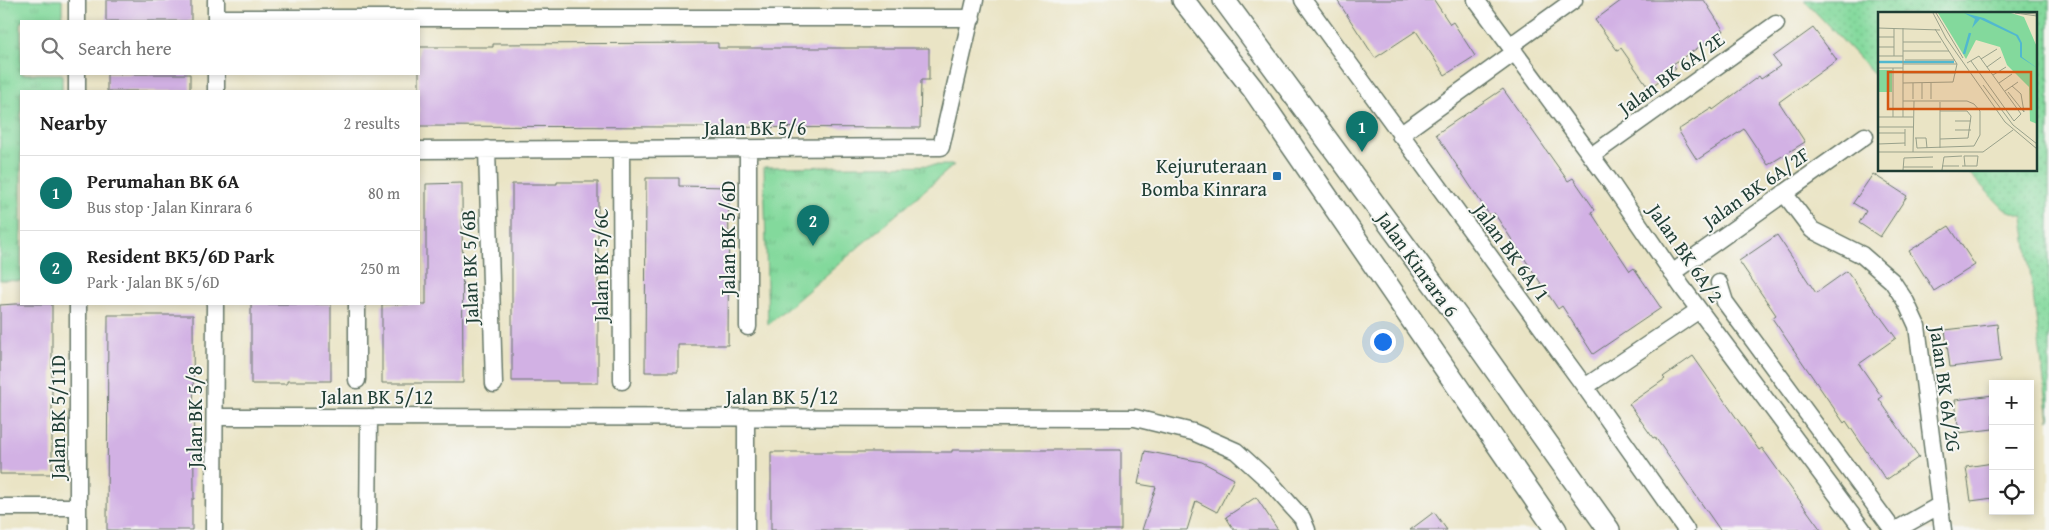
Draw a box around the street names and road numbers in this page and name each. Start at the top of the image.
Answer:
street label: Jalan BK 6A/2E [1609,25,1730,123]
street label: Jalan BK 5/6 [701,113,806,142]
street label: Jalan BK 6A/2F [1694,139,1815,236]
street label: Jalan BK 5/6D [713,181,742,298]
street label: Jalan BK 6A/1 [1465,195,1557,307]
street label: Jalan BK 6A/2 [1639,195,1731,308]
street label: Jalan Kinrara 6 [1368,203,1466,323]
street label: Jalan BK 5/6C [586,208,615,325]
street label: Jalan BK 5/6B [453,209,486,328]
street label: Jalan BK 6A/2G [1922,321,1969,454]
street label: Jalan BK 5/11D [43,355,72,482]
street label: Jalan BK 5/8 [180,366,209,471]
street label: Jalan BK 5/12 [318,382,433,411]
street label: Jalan BK 5/12 [723,382,838,411]

